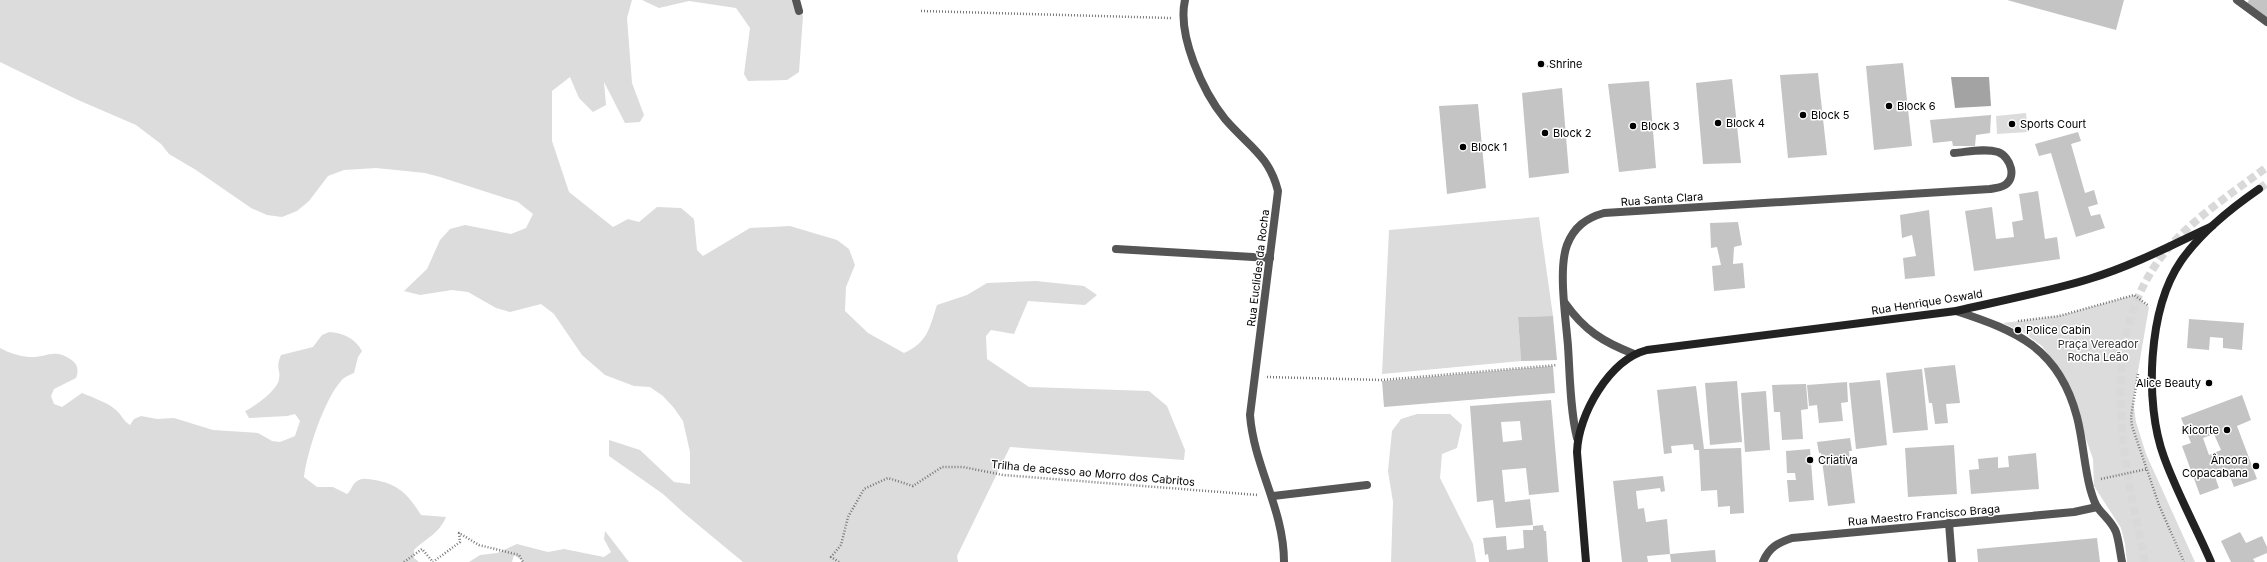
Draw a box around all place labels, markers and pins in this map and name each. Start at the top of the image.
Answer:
place label: Shrine [1549,57,1582,71]
marker: Shrine [1536,59,1546,69]
place label: Block 6 [1897,99,1936,113]
marker: Block 6 [1884,101,1894,111]
place label: Block 5 [1811,108,1850,122]
marker: Block 5 [1798,110,1808,120]
place label: Block 4 [1726,116,1765,130]
place label: Sports Court [2020,117,2087,131]
marker: Block 4 [1713,118,1723,128]
place label: Block 3 [1641,119,1680,133]
marker: Sports Court [2007,119,2017,129]
marker: Block 3 [1628,121,1638,131]
place label: Block 2 [1553,126,1592,140]
marker: Block 2 [1540,128,1550,138]
place label: Block 1 [1471,140,1507,154]
marker: Block 1 [1458,142,1468,152]
place label: Police Cabin [2026,323,2091,337]
marker: Police Cabin [2013,325,2023,335]
place label: Alice Beauty [2136,376,2201,390]
marker: Alice Beauty [2204,378,2214,388]
place label: Kicorte [2182,423,2219,437]
marker: Kicorte [2222,425,2232,435]
place label: Criativa [1818,453,1858,467]
place label: Âncora Copacabana [2182,453,2248,480]
marker: Criativa [1805,455,1815,465]
marker: Âncora Copacabana [2251,461,2261,471]

